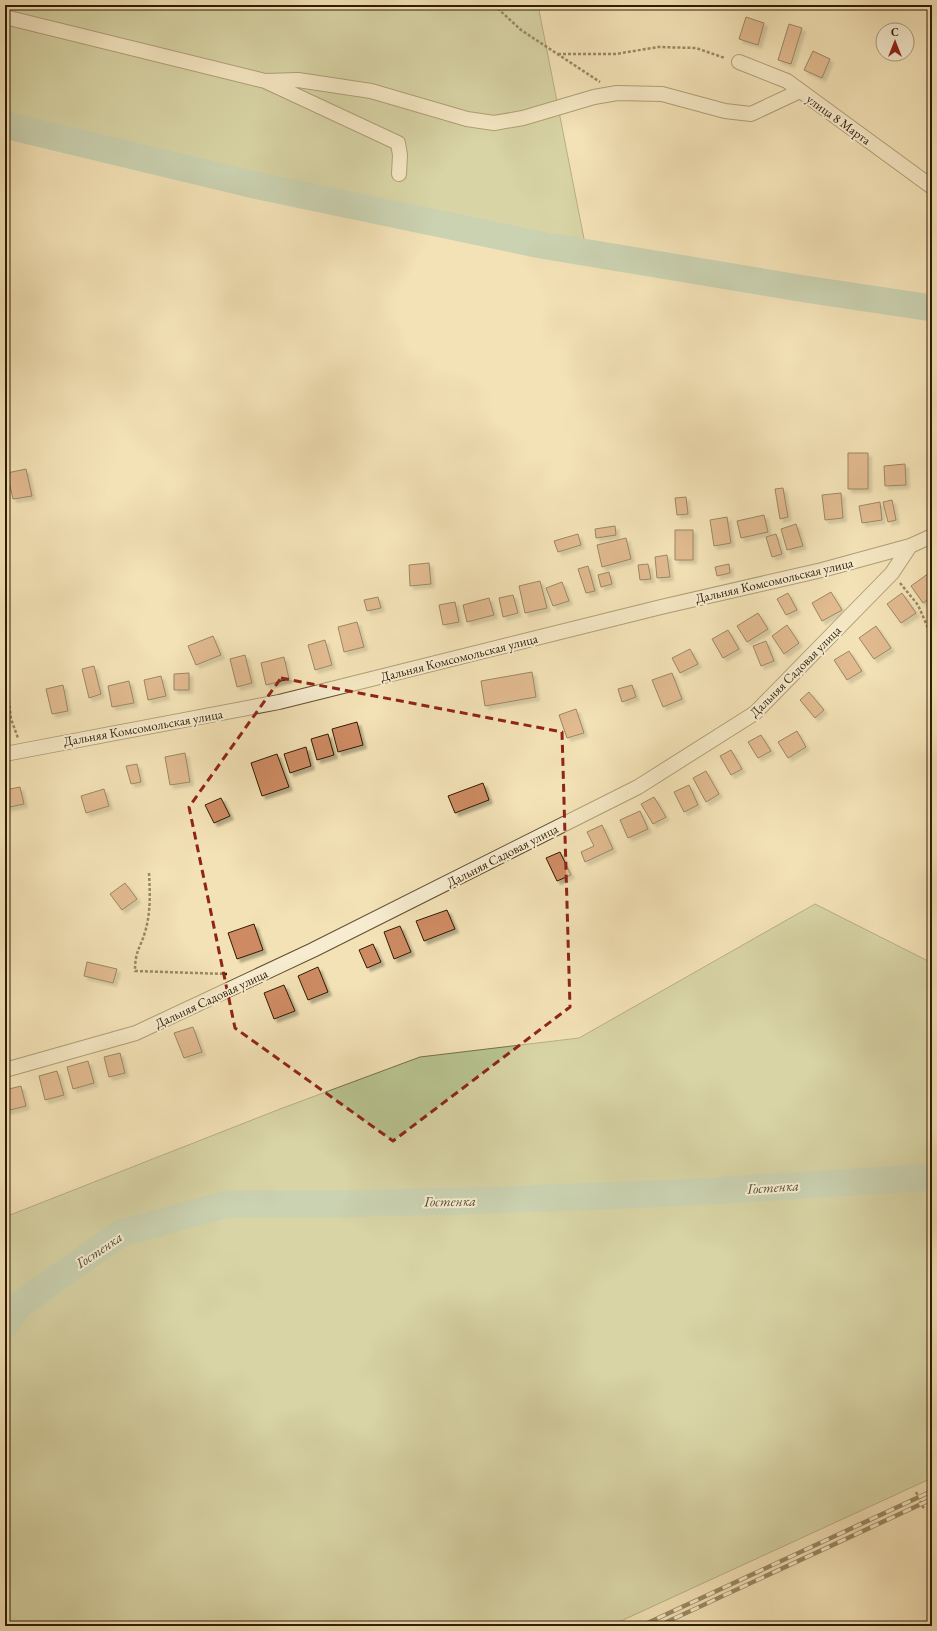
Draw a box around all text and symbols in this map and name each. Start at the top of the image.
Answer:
north arrow [875,22,915,62]
text: С [891,25,899,39]
street label: улица 8 Марта [803,90,875,149]
street label: Дальняя Комсомольская улица [693,554,856,607]
street label: Дальняя Садовая улица [746,621,845,721]
street label: Дальняя Комсомольская улица [379,629,540,685]
street label: Дальняя Комсомольская улица [62,705,225,750]
street label: Дальняя Садовая улица [444,820,562,891]
street label: Дальняя Садовая улица [152,964,271,1032]
water label: Гостенка [745,1176,800,1198]
water label: Гостенка [423,1192,476,1210]
water label: Гостенка [71,1228,126,1273]

